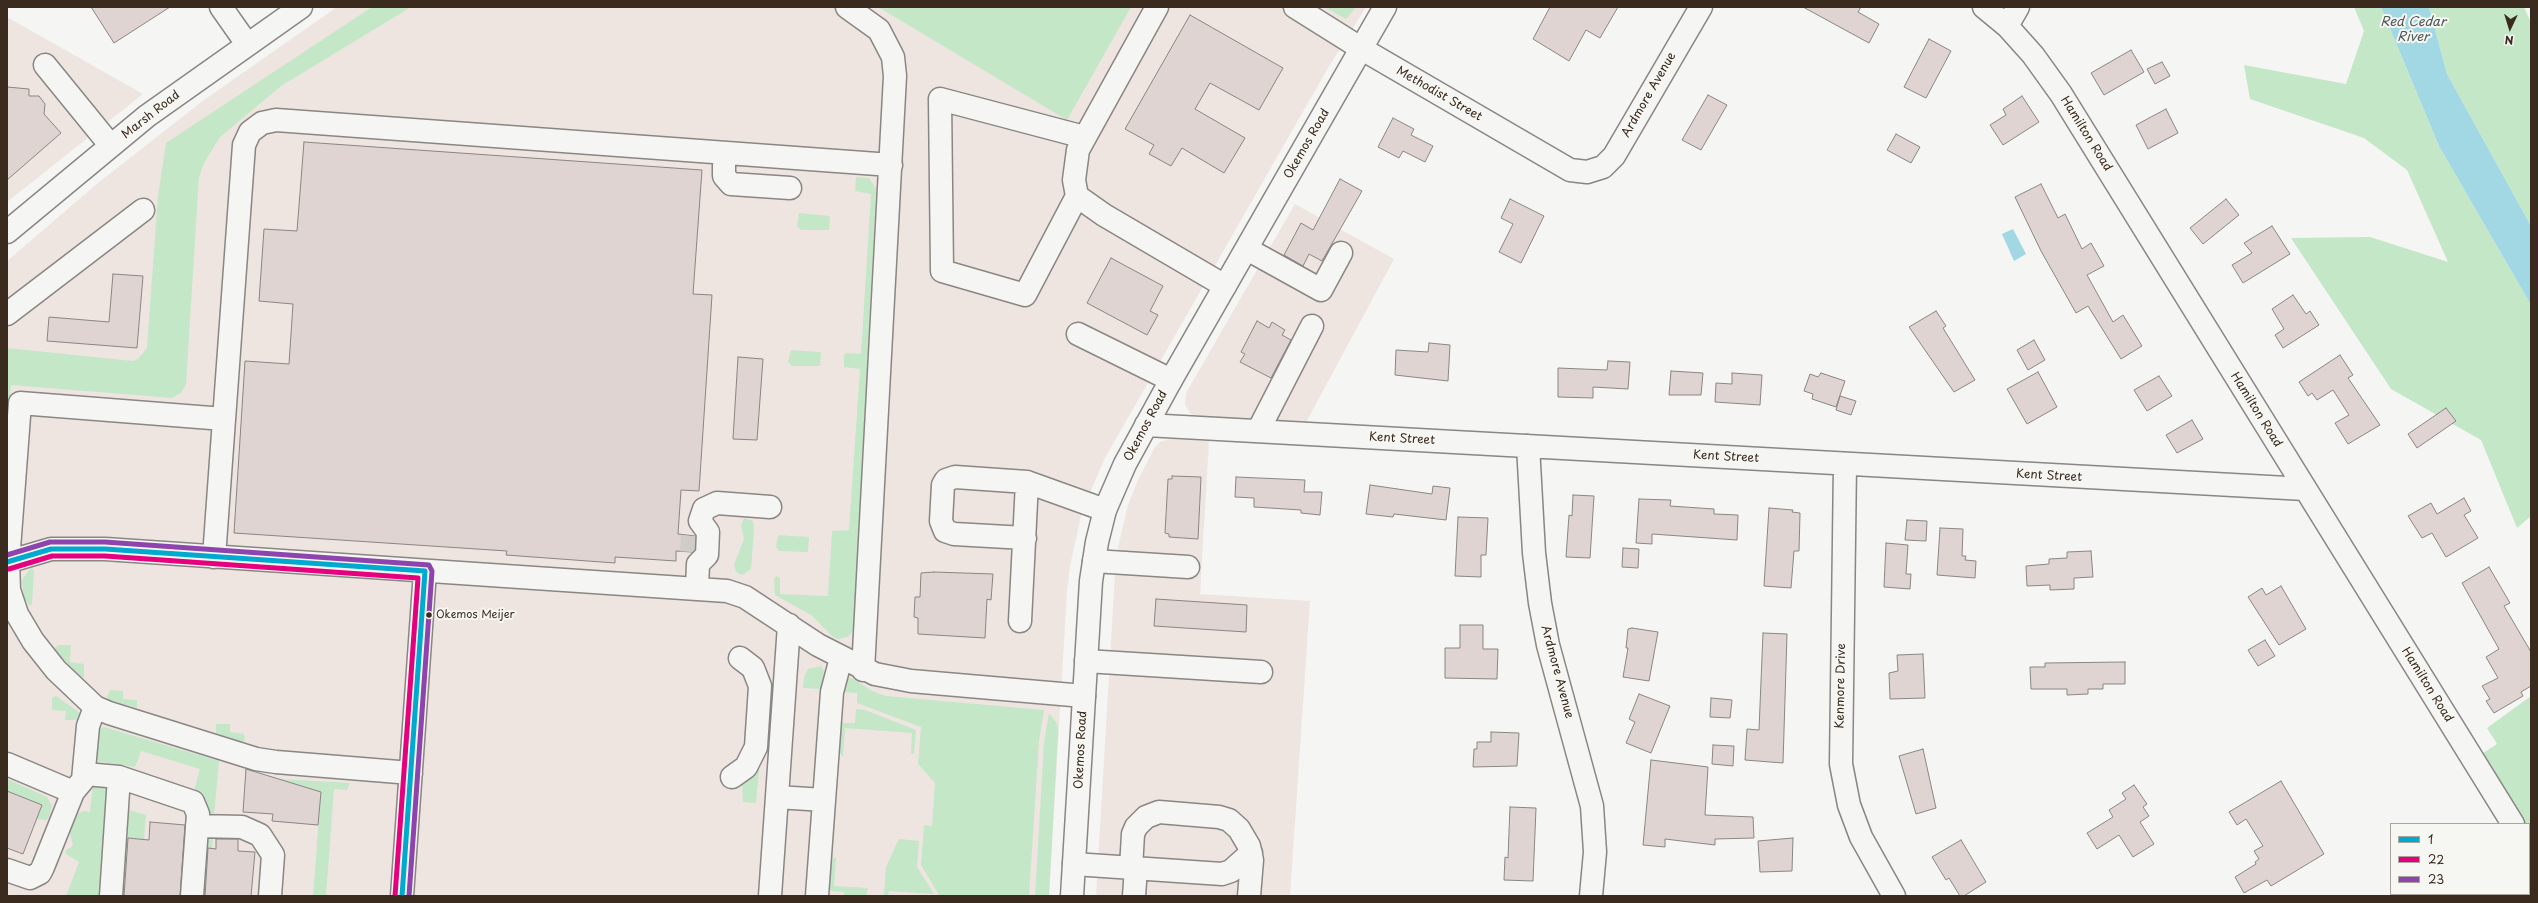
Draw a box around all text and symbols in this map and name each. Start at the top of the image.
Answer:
north arrow [2490,8,2530,48]
water label: Red Cedar River [2380,14,2446,45]
text: N [2504,32,2514,49]
street label: Ardmore Avenue [1619,50,1679,140]
street label: Methodist Street [1393,64,1485,124]
street label: Marsh Road [119,88,183,142]
street label: Hamilton Road [2057,94,2115,174]
street label: Okemos Road [1281,107,1333,181]
street label: Hamilton Road [2227,370,2285,450]
street label: Okemos Road [1121,388,1171,464]
street label: Kent Street [1369,430,1435,448]
street label: Kent Street [1693,448,1759,466]
street label: Kent Street [2016,467,2082,485]
place label: Okemos Meijer [436,608,515,622]
marker: Okemos Meijer [424,610,434,620]
street label: Ardmore Avenue [1538,624,1576,720]
street label: Kenmore Drive [1833,643,1849,729]
street label: Hamilton Road [2398,645,2456,725]
street label: Okemos Road [1072,711,1090,789]
legend [2390,823,2530,895]
text: 1 [2428,830,2433,848]
text: 22 [2428,850,2444,868]
text: 23 [2428,870,2444,888]

